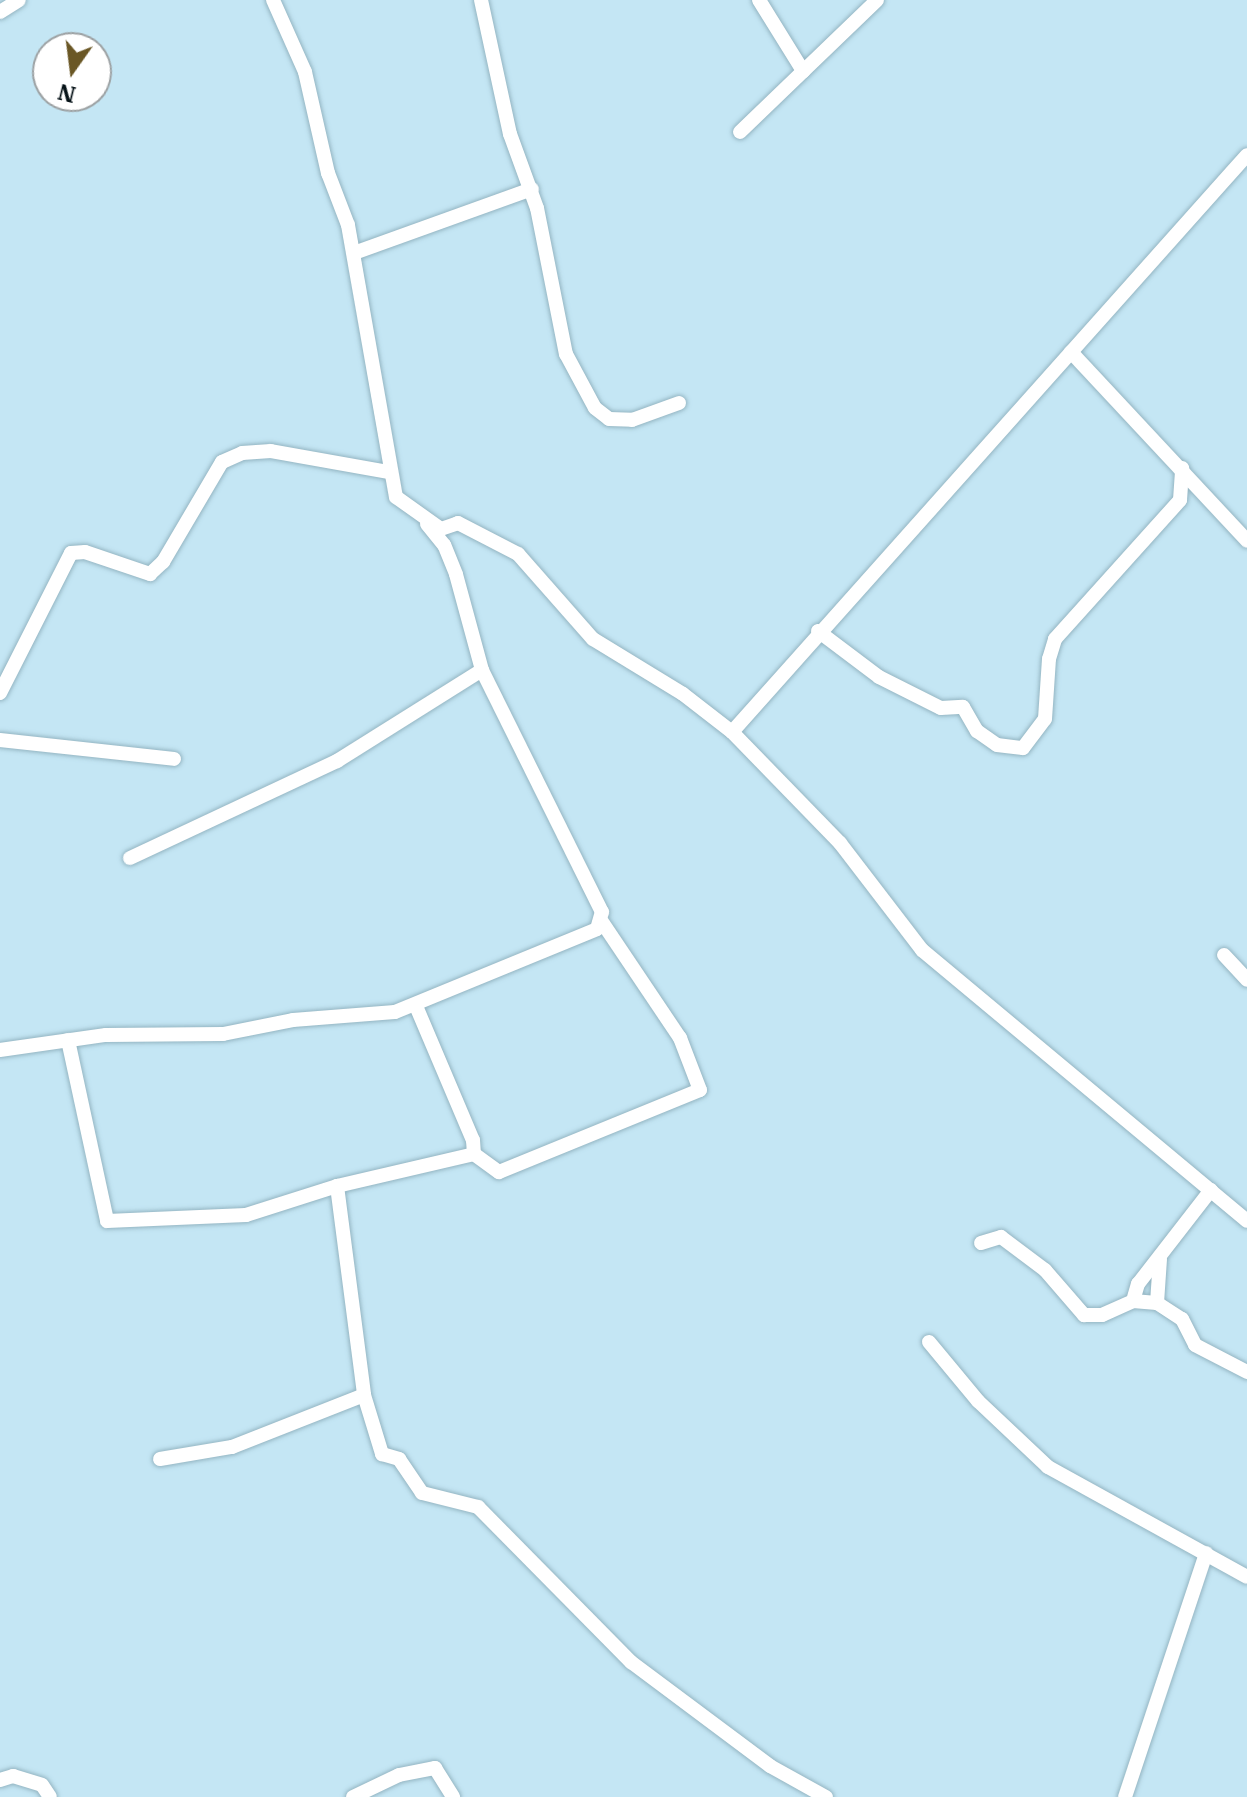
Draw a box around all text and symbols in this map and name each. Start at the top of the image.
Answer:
north arrow [32,32,112,112]
text: N [55,78,79,110]

